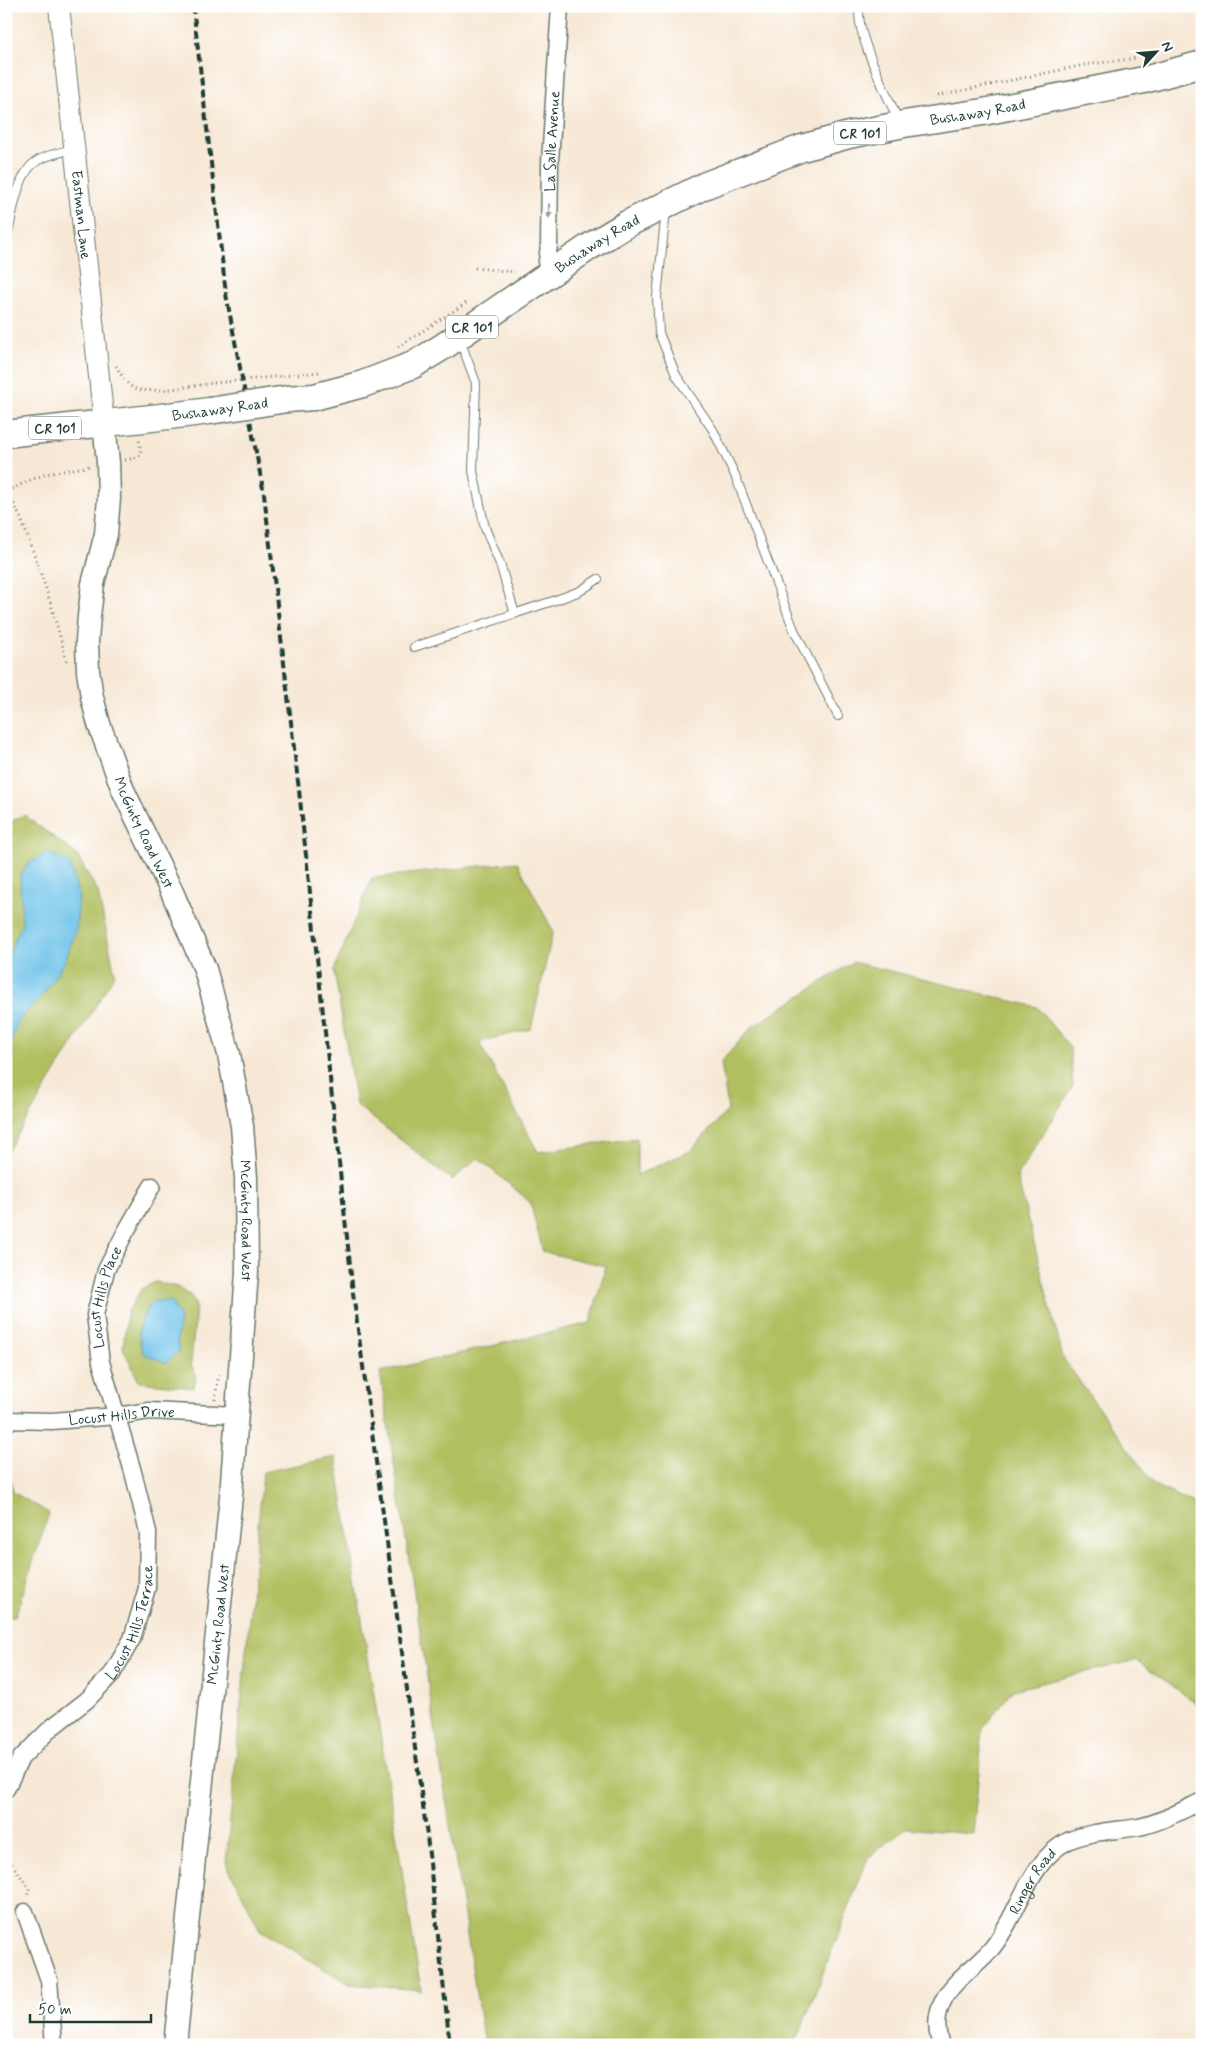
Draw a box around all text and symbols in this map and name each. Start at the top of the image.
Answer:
north arrow [1130,28,1180,78]
text: N [1157,39,1177,55]
street label: La Salle Avenue [541,90,566,192]
street label: Bushaway Road [929,95,1027,131]
road number: CR 101 [834,122,886,144]
street label: Eastman Lane [66,169,95,260]
one-way arrow [545,203,553,219]
street label: Bushaway Road [551,210,643,278]
road number: CR 101 [446,316,498,338]
street label: Bushaway Road [171,393,269,427]
road number: CR 101 [29,416,81,439]
street label: McGinty Road West [108,774,178,893]
street label: McGinty Road West [234,1159,256,1283]
street label: Locust Hills Place [85,1243,128,1349]
street label: Locust Hills Drive [68,1402,175,1431]
street label: McGinty Road West [203,1562,235,1686]
street label: Locust Hills Terrace [102,1565,158,1686]
street label: Ringer Road [1005,1844,1061,1918]
scale bar [30,1991,151,2023]
text: 50 m [38,2000,72,2020]

